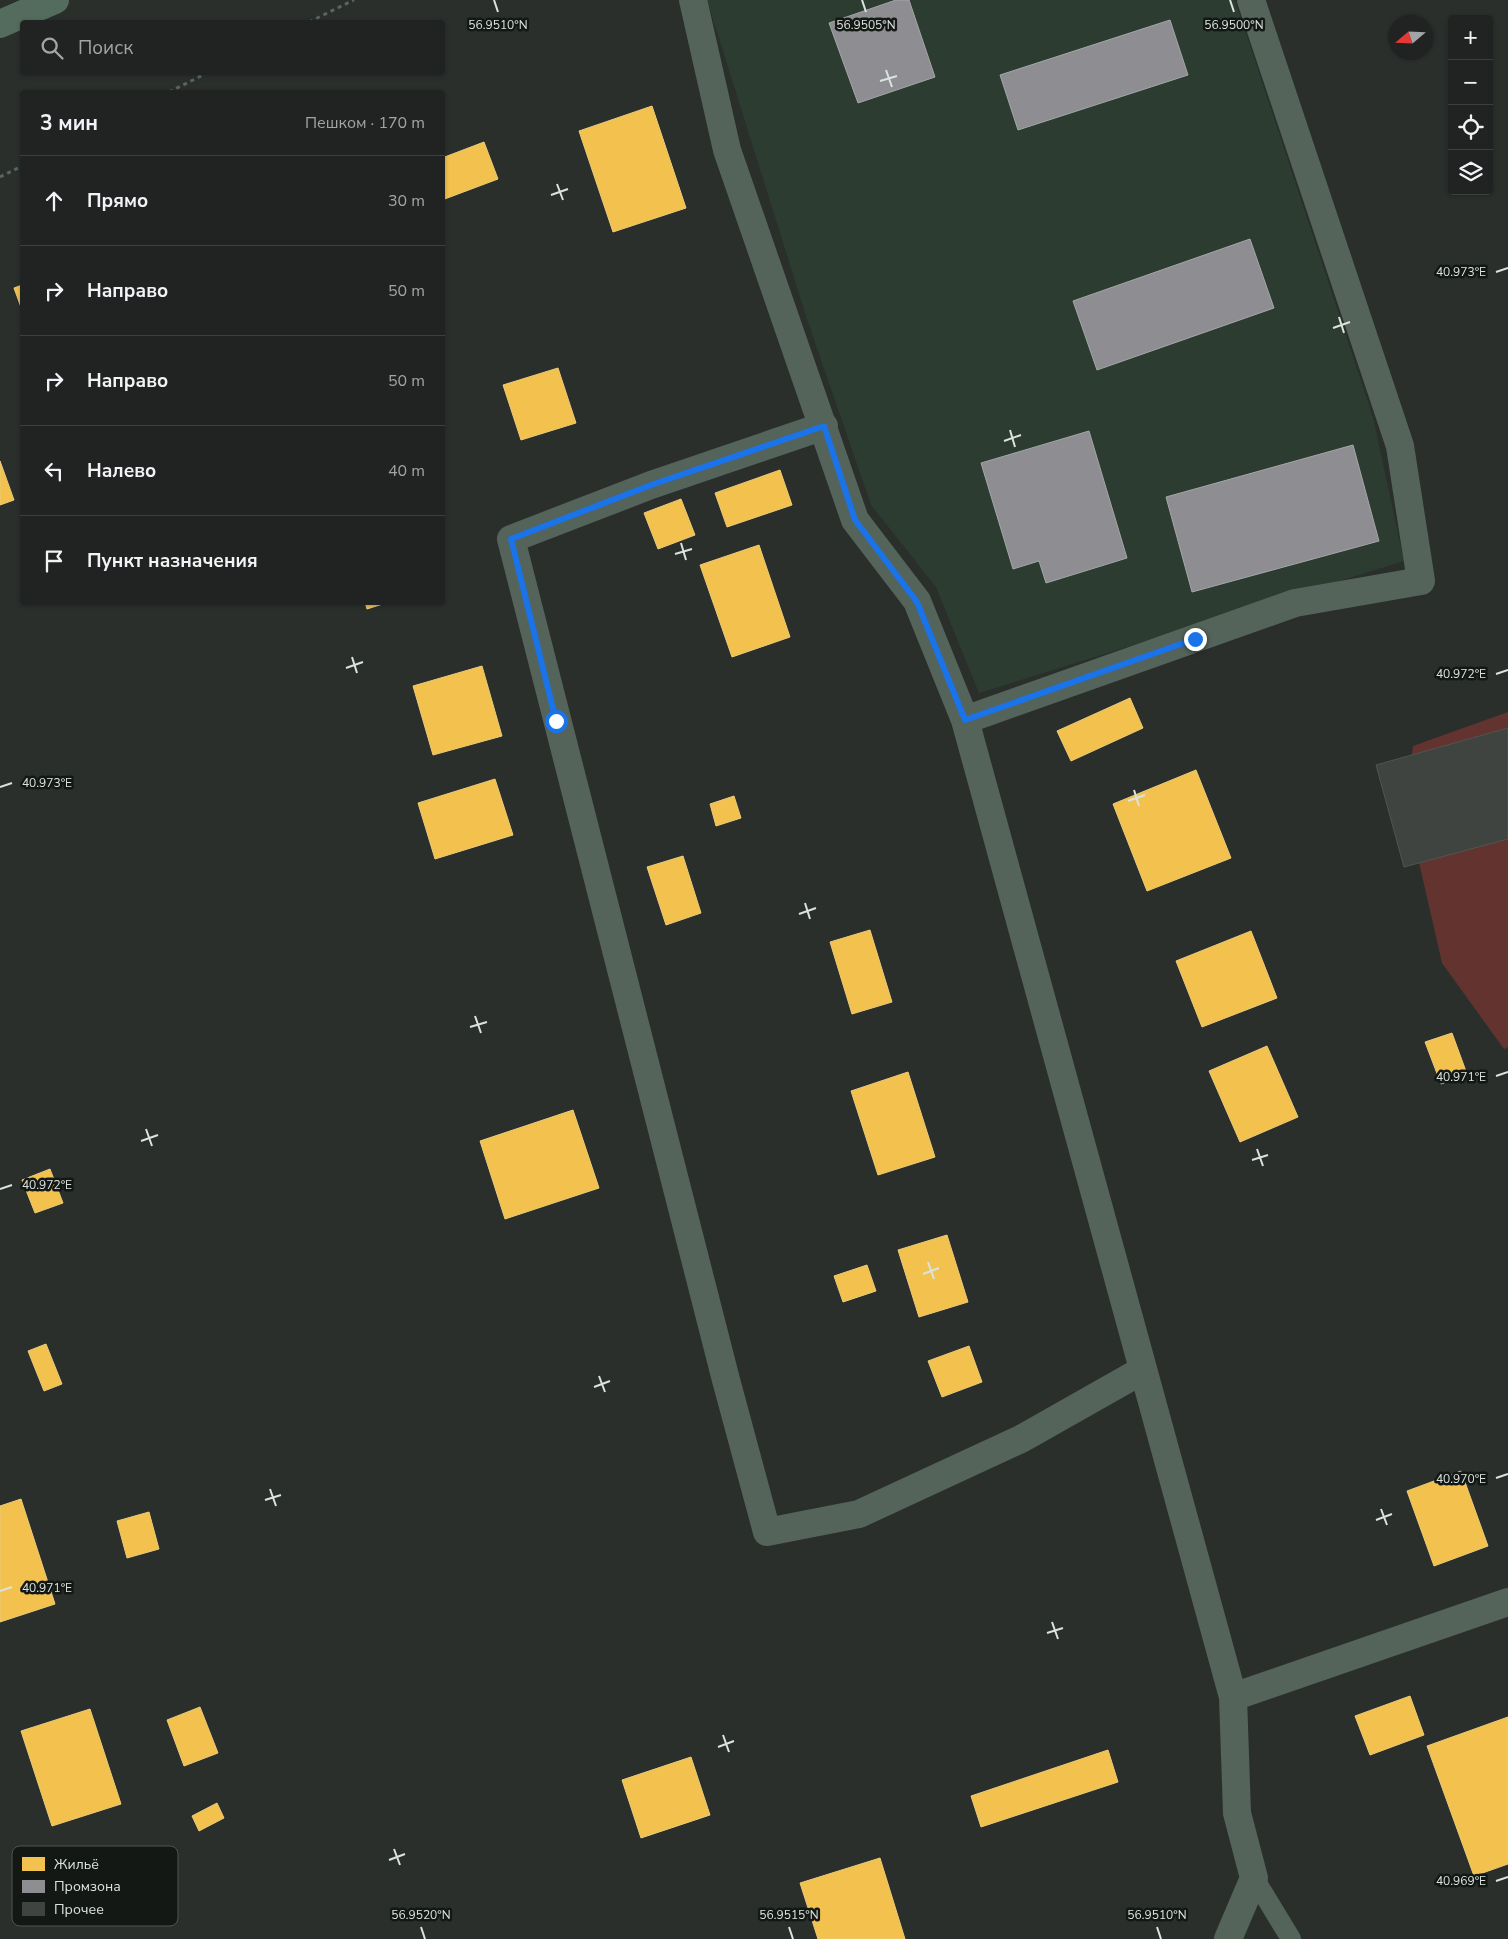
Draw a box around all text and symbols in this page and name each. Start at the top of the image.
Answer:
north arrow [1388,15,1433,60]
map controls [1448,15,1493,195]
button: + [1448,15,1493,60]
text: 56.9510°N [468,17,528,33]
text: 56.9505°N [836,17,896,33]
text: 56.9500°N [1204,17,1264,33]
search box [20,20,445,75]
icon: search [38,34,66,62]
text: Поиск [78,35,133,61]
button: − [1448,60,1493,105]
button: locate [1448,105,1493,150]
text: 3 мин [40,109,98,137]
text: Пешком · 170 m [305,112,425,134]
button: layers [1448,150,1493,195]
icon: ahead [40,187,68,215]
text: Прямо [87,188,148,214]
text: 30 m [388,190,425,212]
text: 40.973°E [1436,264,1486,280]
icon: right [40,277,68,305]
text: Направо [87,278,168,304]
text: 50 m [388,280,425,302]
icon: right [40,367,68,395]
text: Направо [87,368,168,394]
text: 50 m [388,370,425,392]
icon: left [40,457,68,485]
text: Налево [87,458,156,484]
text: 40 m [388,460,425,482]
icon: arrive [40,547,68,575]
text: Пункт назначения [87,548,258,574]
route end [1184,628,1207,651]
text: 40.972°E [1436,666,1486,682]
route start [545,710,568,733]
text: 40.973°E [22,775,72,791]
text: 40.971°E [1436,1069,1486,1085]
text: 40.972°E [22,1177,72,1193]
text: 40.970°E [1436,1471,1486,1487]
text: 40.971°E [22,1580,72,1596]
legend [12,1846,178,1926]
text: Жильё [54,1855,99,1874]
text: 40.969°E [1436,1873,1486,1889]
text: Промзона [54,1877,121,1896]
text: Прочее [54,1900,104,1919]
text: 56.9520°N [391,1907,451,1923]
text: 56.9515°N [759,1907,819,1923]
text: 56.9510°N [1127,1907,1187,1923]

